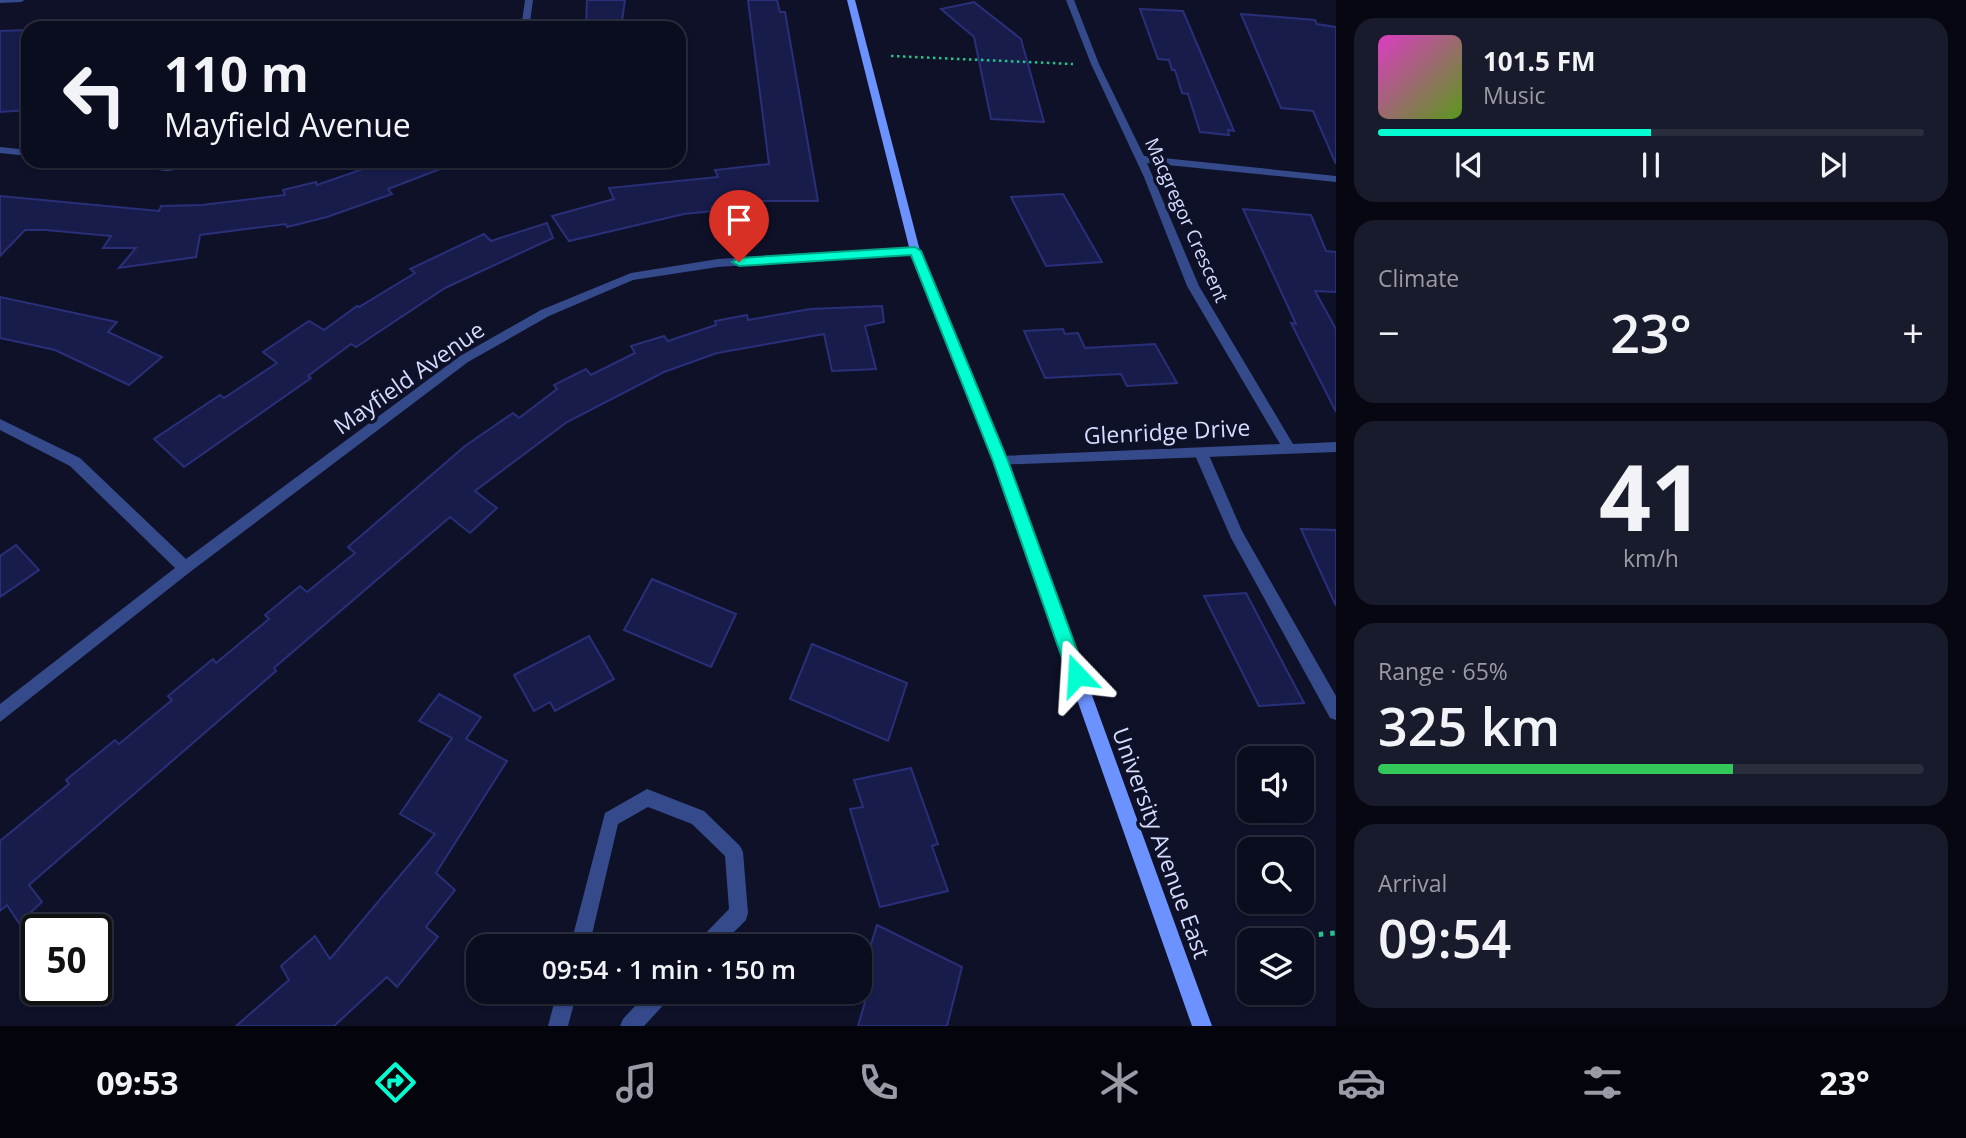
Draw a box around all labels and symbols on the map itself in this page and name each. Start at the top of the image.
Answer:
street label: Macgregor Crescent [1139,134,1235,307]
pin [709,190,769,262]
street label: Mayfield Avenue [327,313,490,441]
street label: Glenridge Drive [1083,411,1251,451]
position arrow [1040,638,1114,712]
street label: University Avenue East [1105,723,1219,963]
speed limit sign: 50 [21,914,112,1005]

